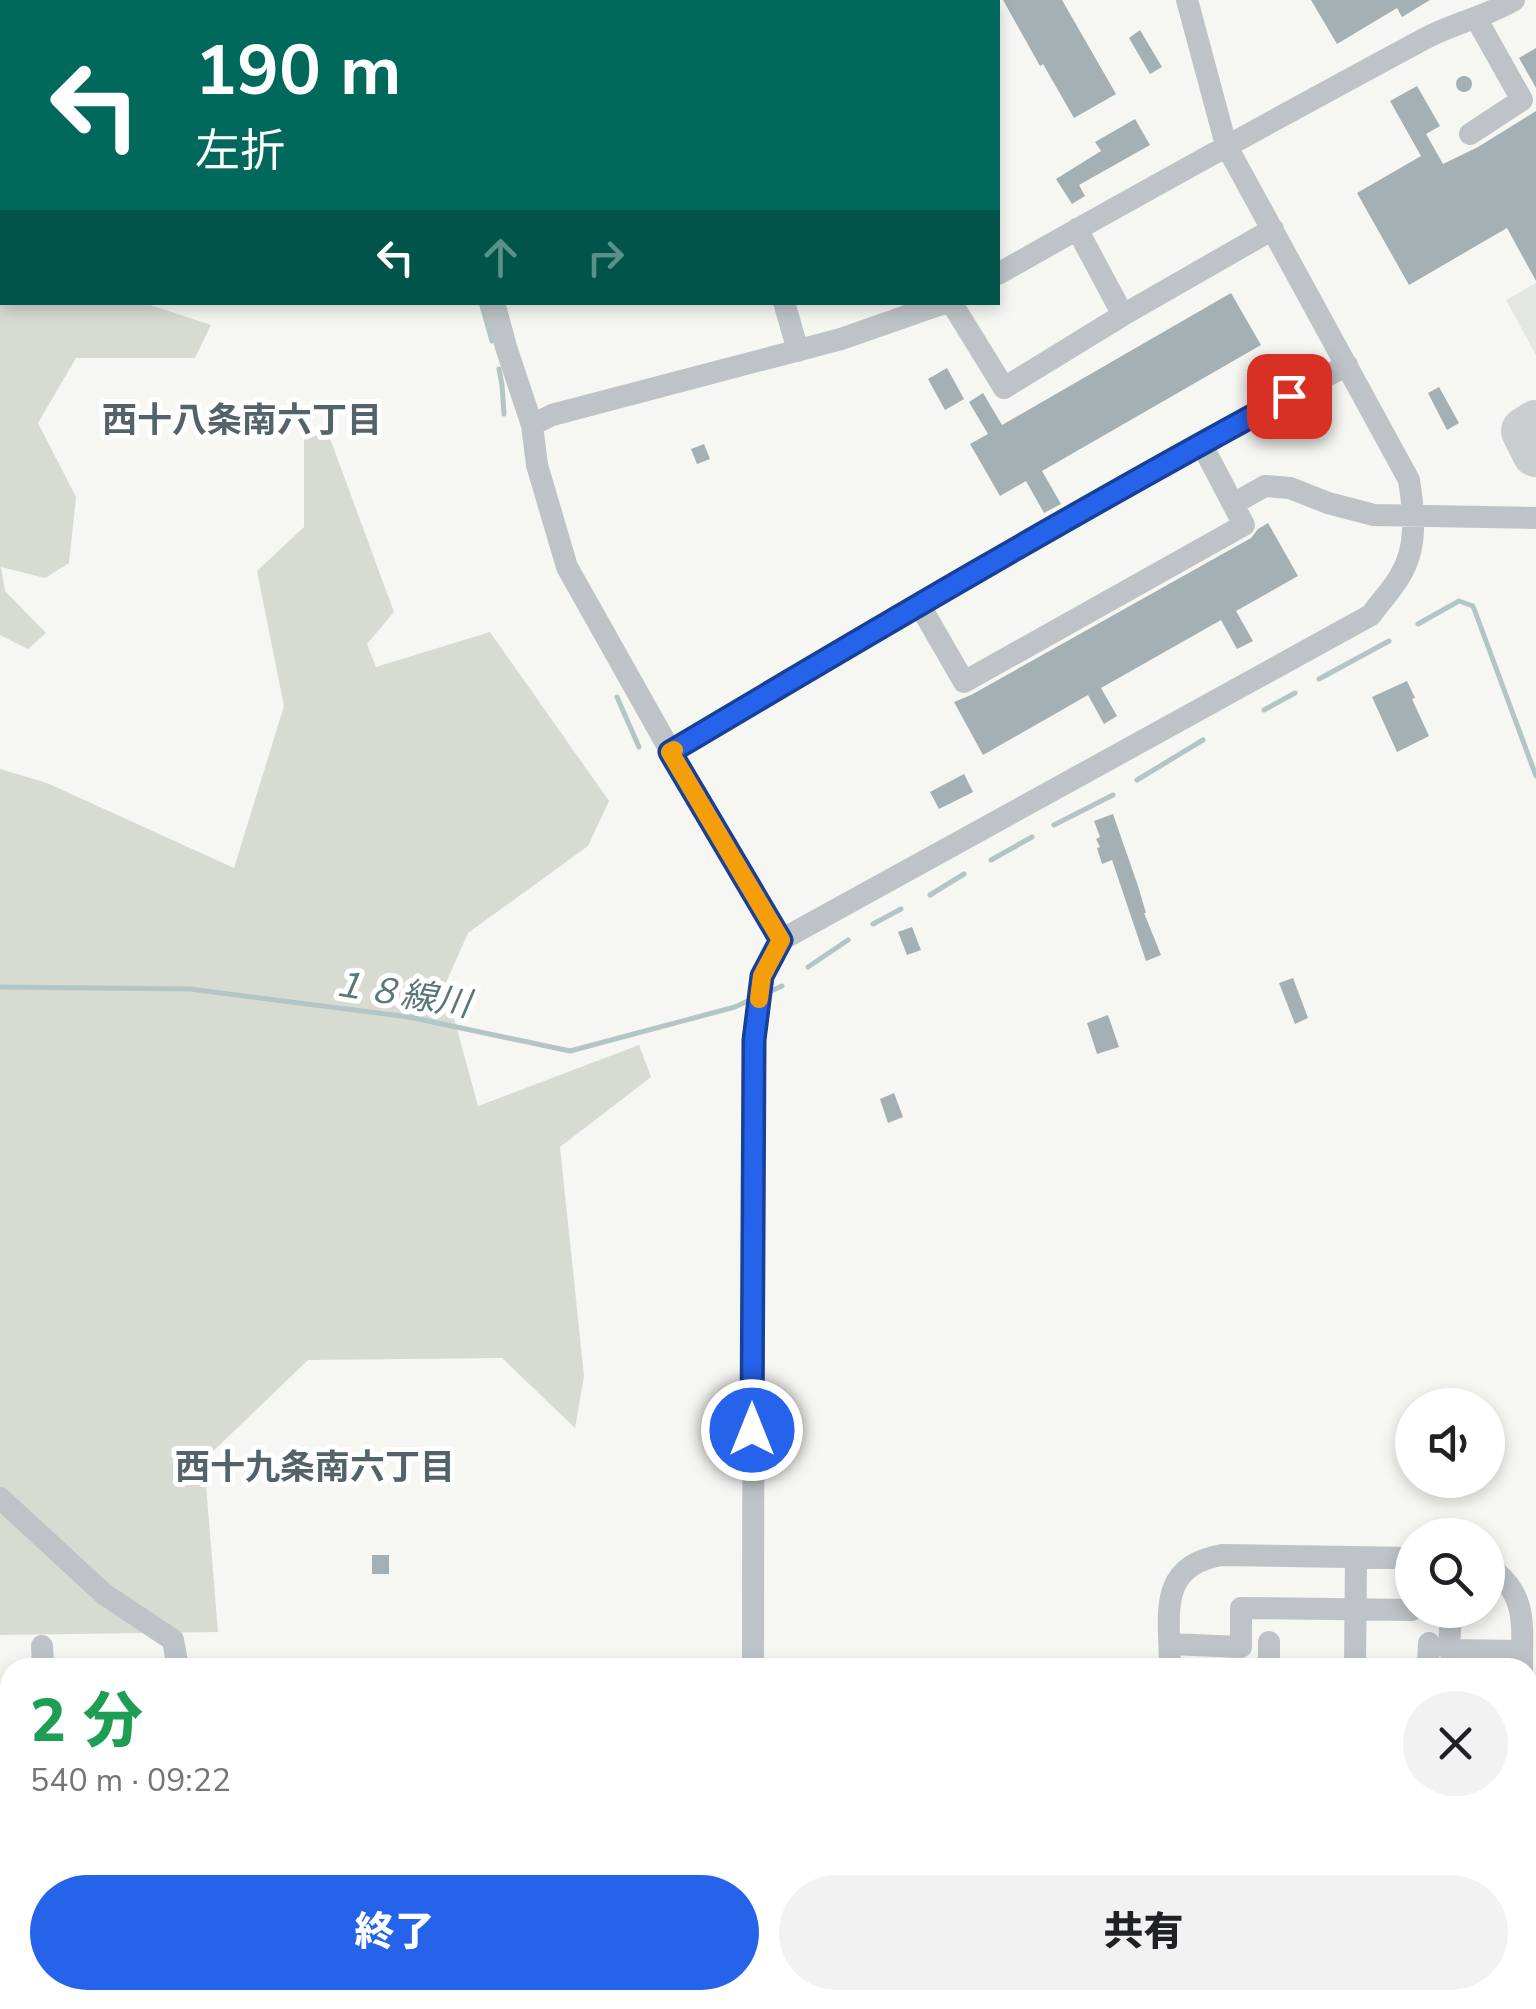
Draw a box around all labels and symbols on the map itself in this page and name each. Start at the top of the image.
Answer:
pin [1247,354,1332,439]
district label: 西十八条南六丁目 [102,397,382,444]
water label: １８線川 [328,960,478,1029]
position arrow [700,1378,804,1482]
district label: 西十九条南六丁目 [175,1444,455,1491]

